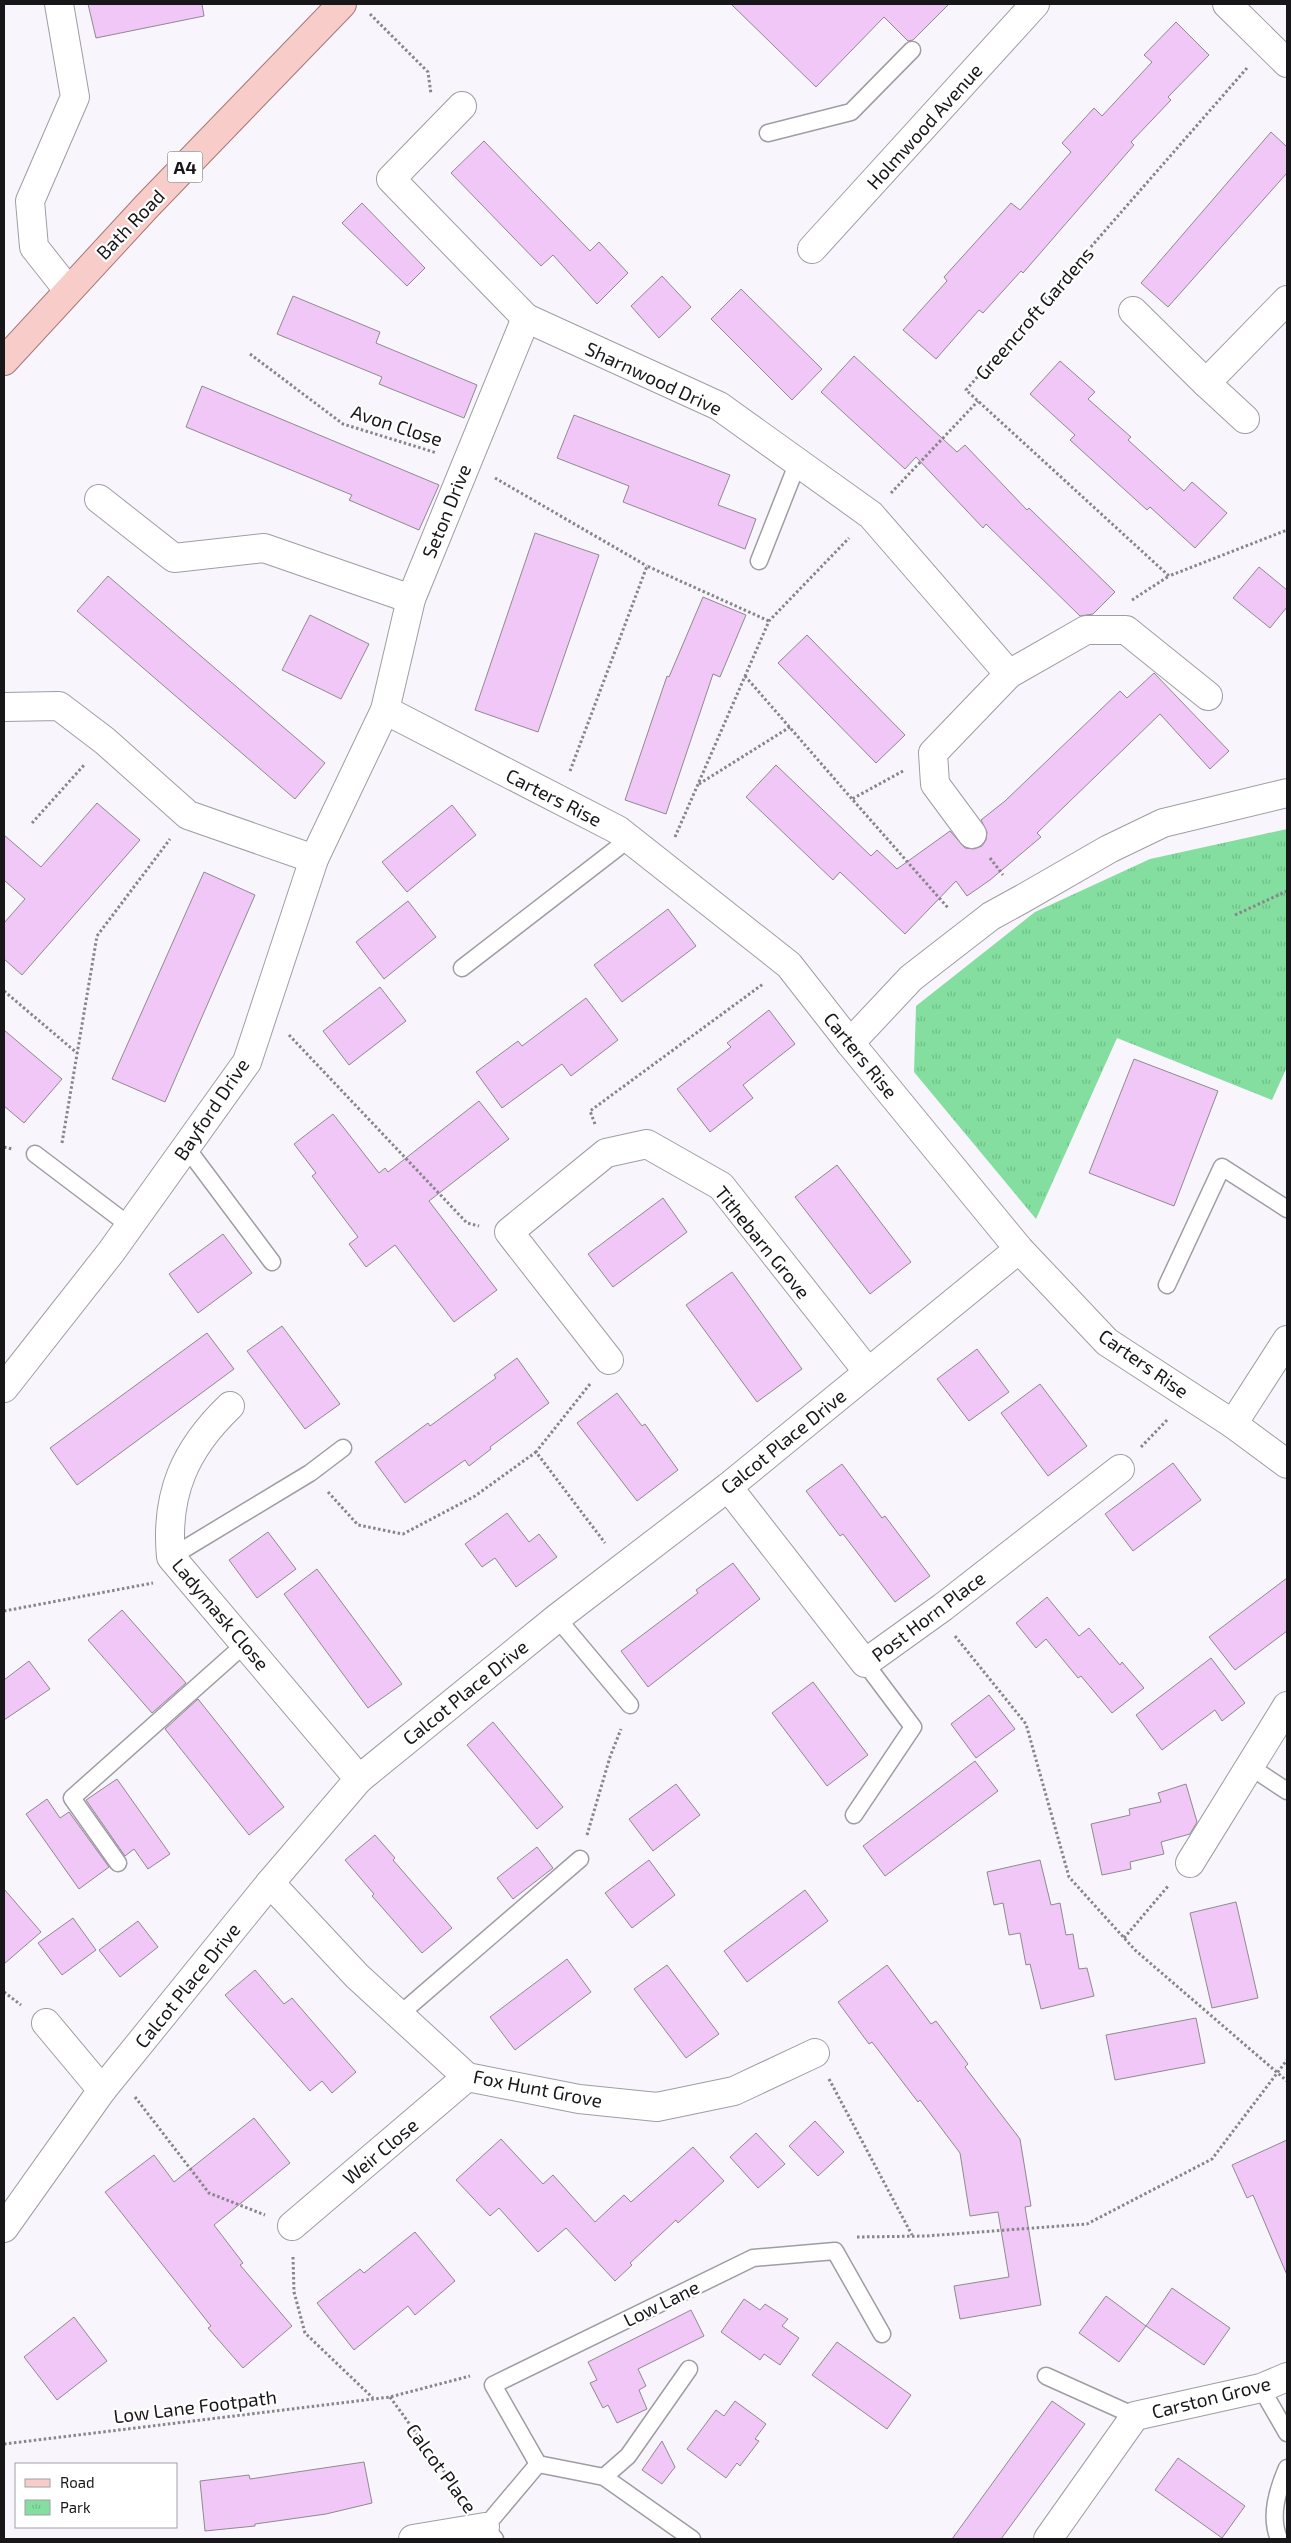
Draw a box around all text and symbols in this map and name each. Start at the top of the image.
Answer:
street label: Holmwood Avenue [861,58,987,194]
road number: A4 [168,152,202,182]
street label: Bath Road [91,184,169,264]
street label: Greencroft Gardens [970,242,1098,384]
street label: Sharnwood Drive [582,336,726,420]
street label: Avon Close [348,399,446,451]
street label: Seton Drive [417,461,475,561]
street label: Carters Rise [502,763,606,831]
street label: Carters Rise [819,1007,903,1103]
street label: Bayford Drive [169,1054,253,1164]
street label: Tithebarn Grove [710,1181,816,1303]
street label: Carters Rise [1095,1324,1193,1402]
street label: Calcot Place Drive [716,1384,850,1498]
street label: Ladymask Close [168,1553,274,1675]
street label: Post Horn Place [867,1566,989,1666]
street label: Calcot Place Drive [398,1635,532,1749]
street label: Calcot Place Drive [130,1918,244,2052]
street label: Fox Hunt Grove [472,2064,604,2112]
street label: Weir Close [338,2113,422,2189]
street label: Low Lane [619,2275,703,2331]
street label: Carston Grove [1149,2371,1273,2423]
street label: Low Lane Footpath [112,2385,278,2427]
street label: Calcot Place [402,2419,482,2517]
legend [15,2463,178,2528]
text: Road [60,2473,95,2491]
text: Park [60,2498,91,2516]

